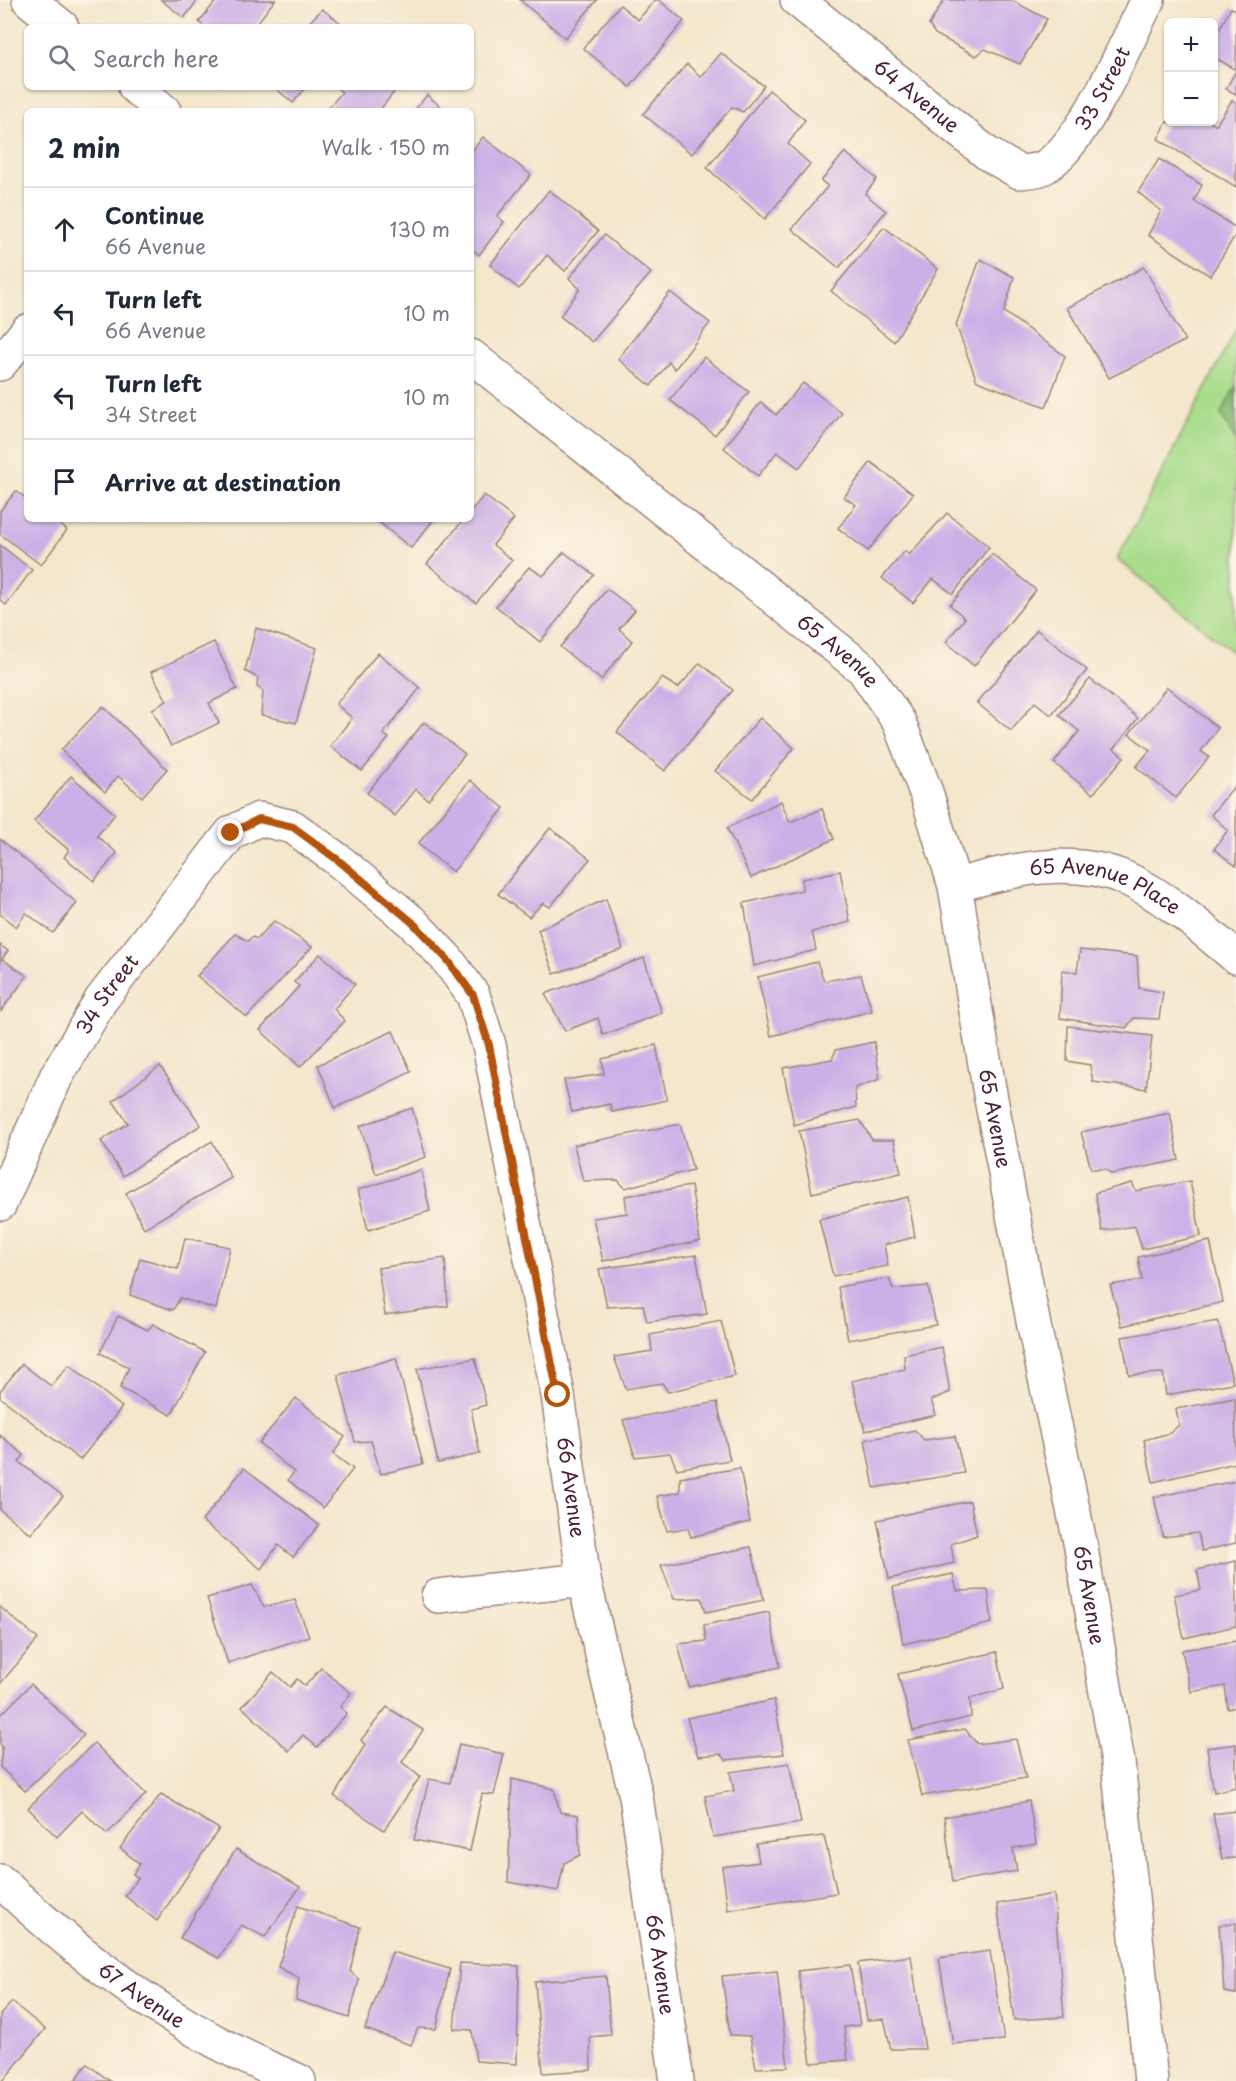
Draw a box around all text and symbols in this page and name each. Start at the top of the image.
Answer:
map controls [1164,18,1218,126]
button: + [1164,18,1218,72]
search box [24,24,474,90]
icon: search [45,41,78,74]
text: Search here [93,41,219,74]
street label: 33 Street [1067,41,1137,136]
street label: 64 Avenue [867,51,966,139]
button: − [1164,72,1218,126]
text: 2 min [48,128,121,167]
text: Walk · 150 m [321,132,450,162]
text: Continue [105,198,204,231]
icon: ahead [48,213,81,246]
text: 130 m [390,214,450,244]
text: 66 Avenue [105,231,206,261]
text: Turn left [105,282,202,315]
icon: left [48,297,81,330]
text: 10 m [403,298,450,328]
text: 66 Avenue [105,315,206,345]
text: Turn left [105,366,202,399]
icon: left [48,381,81,414]
text: 10 m [403,382,450,412]
text: 34 Street [105,399,197,429]
icon: arrive [48,465,81,498]
text: Arrive at destination [105,465,341,498]
street label: 65 Avenue [791,606,887,693]
route end [217,819,243,845]
street label: 65 Avenue Place [1028,850,1187,921]
street label: 34 Street [68,948,145,1040]
street label: 65 Avenue [972,1067,1020,1170]
route start [544,1381,570,1407]
street label: 66 Avenue [550,1435,594,1539]
street label: 65 Avenue [1067,1543,1113,1647]
street label: 66 Avenue [639,1912,683,2017]
street label: 67 Avenue [92,1954,191,2035]

